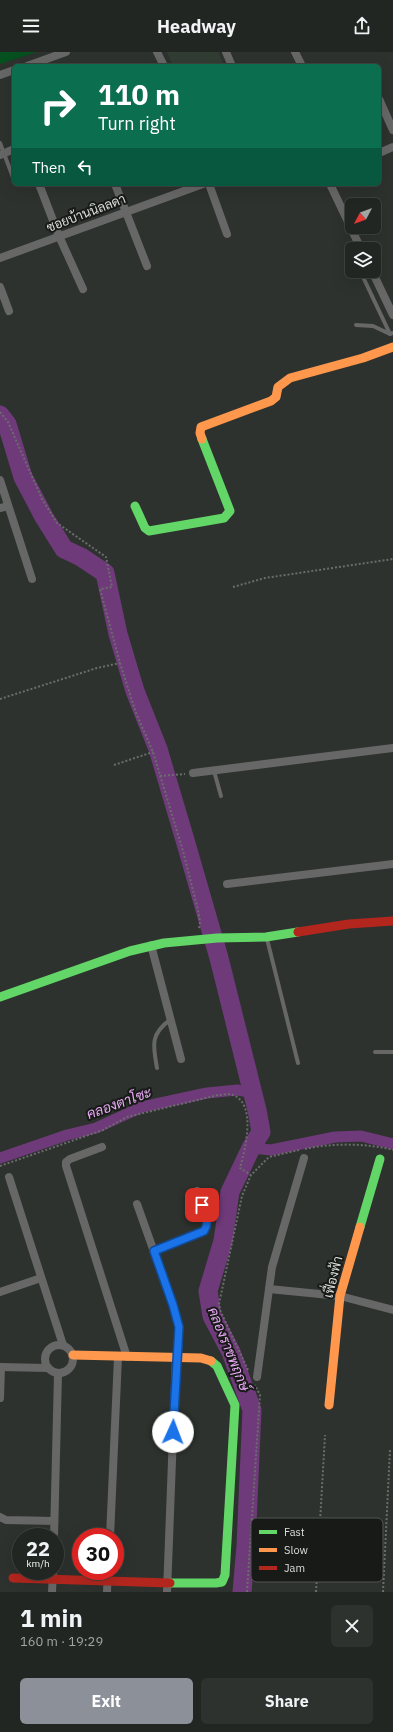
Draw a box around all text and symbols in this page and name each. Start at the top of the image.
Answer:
icon: menu [20,15,42,37]
text: Headway [157,15,236,38]
icon: share [351,15,373,37]
text: 110 m [98,76,180,113]
icon: right [32,80,84,132]
text: Turn right [98,112,176,135]
icon: left [74,156,96,178]
text: Then [32,158,66,177]
street label: ซอยบ้านนิลลดา [44,189,128,236]
north arrow [345,198,381,234]
map controls [345,198,381,278]
button: layers [345,242,381,278]
water label: คลองตาโซะ [84,1083,154,1123]
pin [185,1188,219,1222]
icon: arrive [191,1194,213,1216]
street label: เฟื่องฟ้า [316,1253,346,1300]
water label: คลองราชพฤกษ์ [204,1304,255,1395]
position arrow [152,1411,194,1453]
legend [251,1518,383,1582]
text: Fast [284,1525,305,1539]
speed limit sign: 30 [72,1528,124,1580]
text: 22 [26,1535,50,1562]
text: Slow [284,1543,308,1557]
text: km/h [26,1557,50,1570]
text: Jam [284,1561,305,1575]
text: 1 min [20,1602,83,1634]
button: close [331,1605,373,1647]
text: 160 m · 19:29 [20,1633,103,1650]
button: Exit [20,1678,193,1724]
button: Share [201,1678,373,1724]

